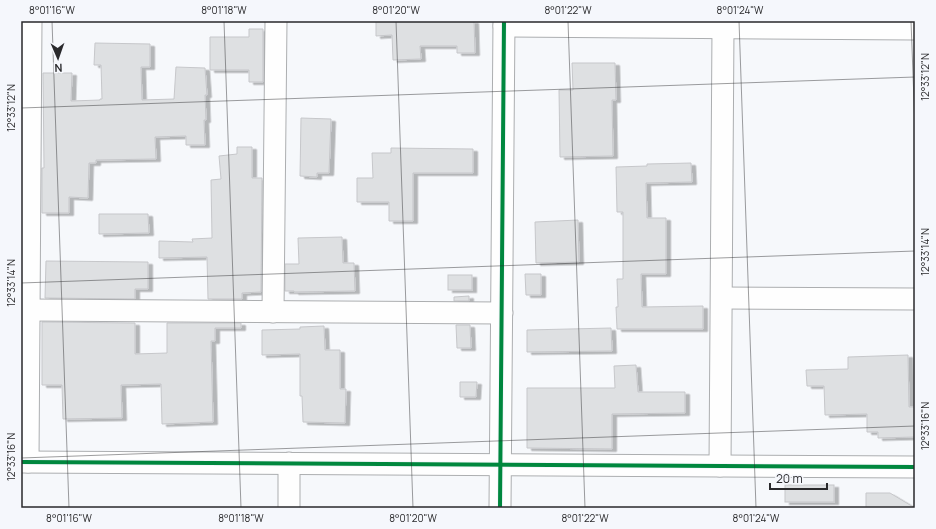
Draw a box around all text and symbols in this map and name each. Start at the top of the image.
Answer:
text: 8°01'16"W [29,3,76,17]
text: 8°01'18"W [201,3,247,17]
text: 8°01'20"W [372,3,420,17]
text: 8°01'22"W [544,3,592,17]
text: 8°01'24"W [717,3,764,17]
north arrow [38,38,78,78]
text: 12°33'12"N [918,53,932,101]
text: N [54,61,63,76]
text: 12°33'12"N [4,84,18,132]
text: 12°33'14"N [918,228,932,276]
text: 12°33'14"N [4,259,18,307]
text: 12°33'16"N [918,402,932,450]
text: 12°33'16"N [4,433,18,481]
scale bar [770,465,827,491]
text: 20 m [776,470,803,487]
text: 8°01'16"W [46,511,93,525]
text: 8°01'18"W [218,511,264,525]
text: 8°01'20"W [389,511,437,525]
text: 8°01'22"W [561,511,609,525]
text: 8°01'24"W [733,511,780,525]

